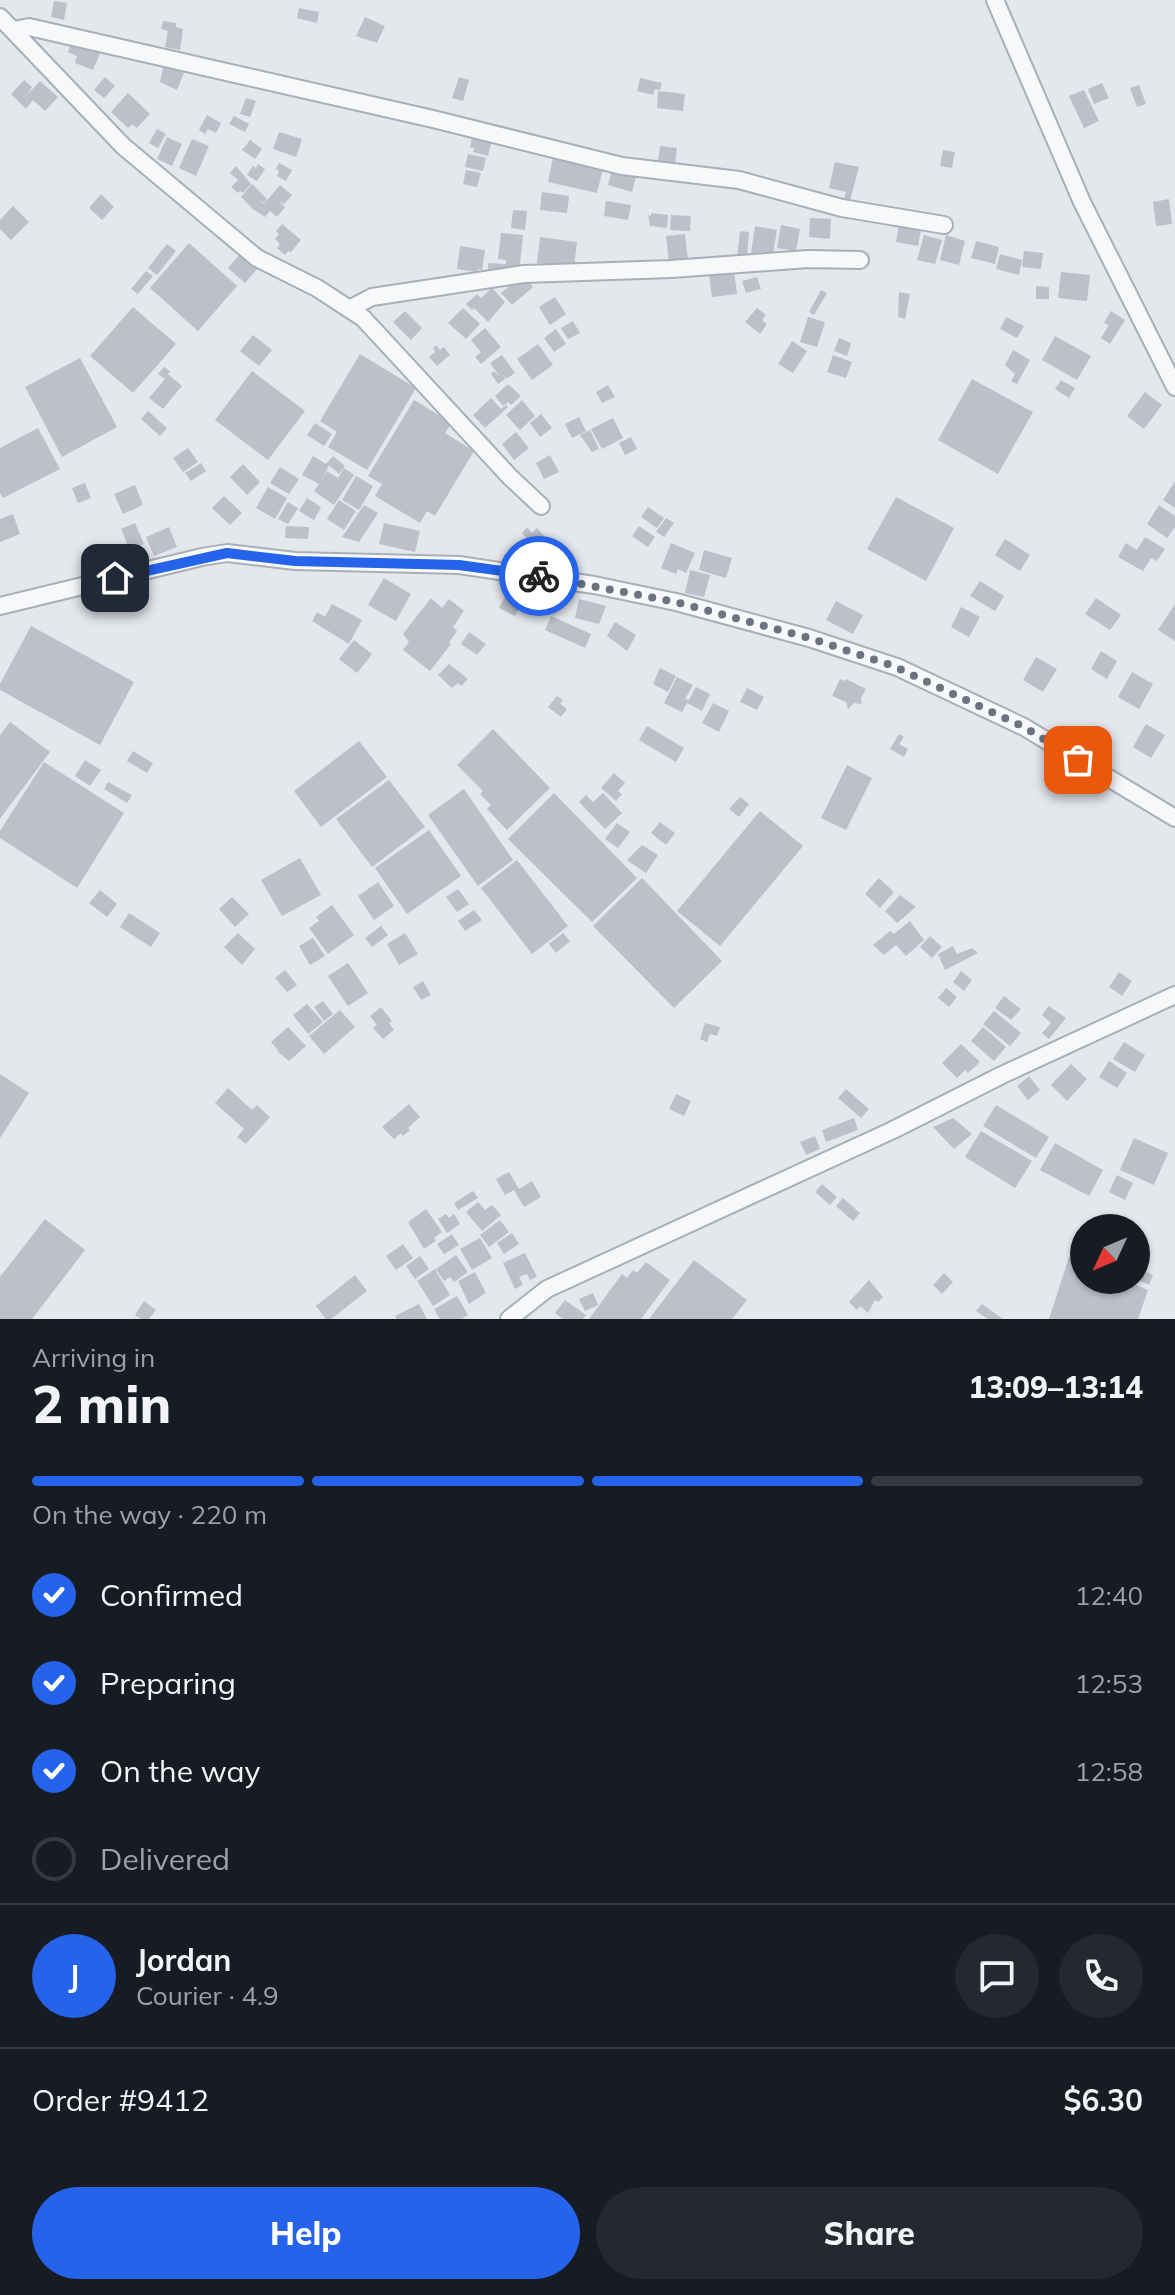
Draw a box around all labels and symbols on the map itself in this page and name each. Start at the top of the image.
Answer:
courier [499,536,579,616]
pin [81,544,149,612]
pin [1044,726,1112,794]
north arrow [1070,1214,1150,1294]

